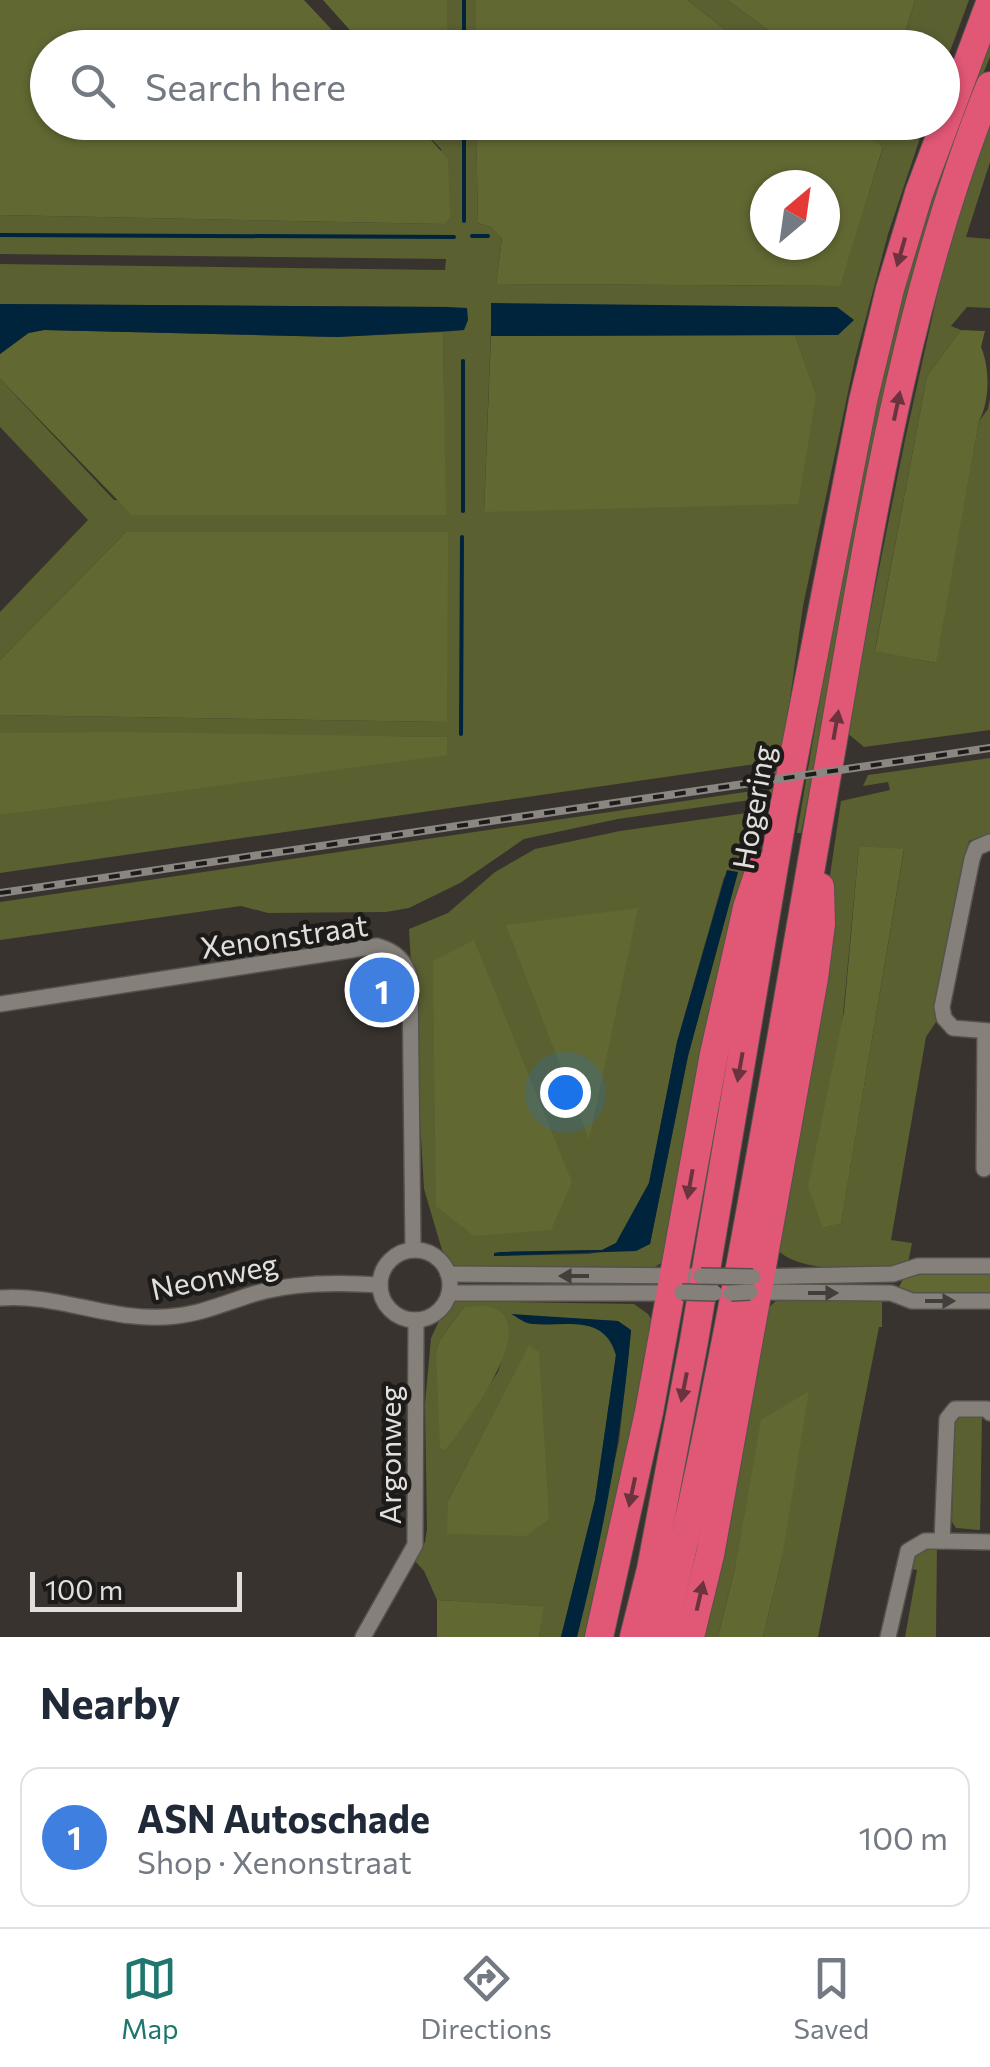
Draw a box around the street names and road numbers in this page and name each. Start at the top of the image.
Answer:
street label: Hogering [723,742,781,872]
street label: Xenonstraat [198,905,370,965]
street label: Neonweg [147,1244,281,1306]
street label: Argonweg [370,1386,407,1525]

